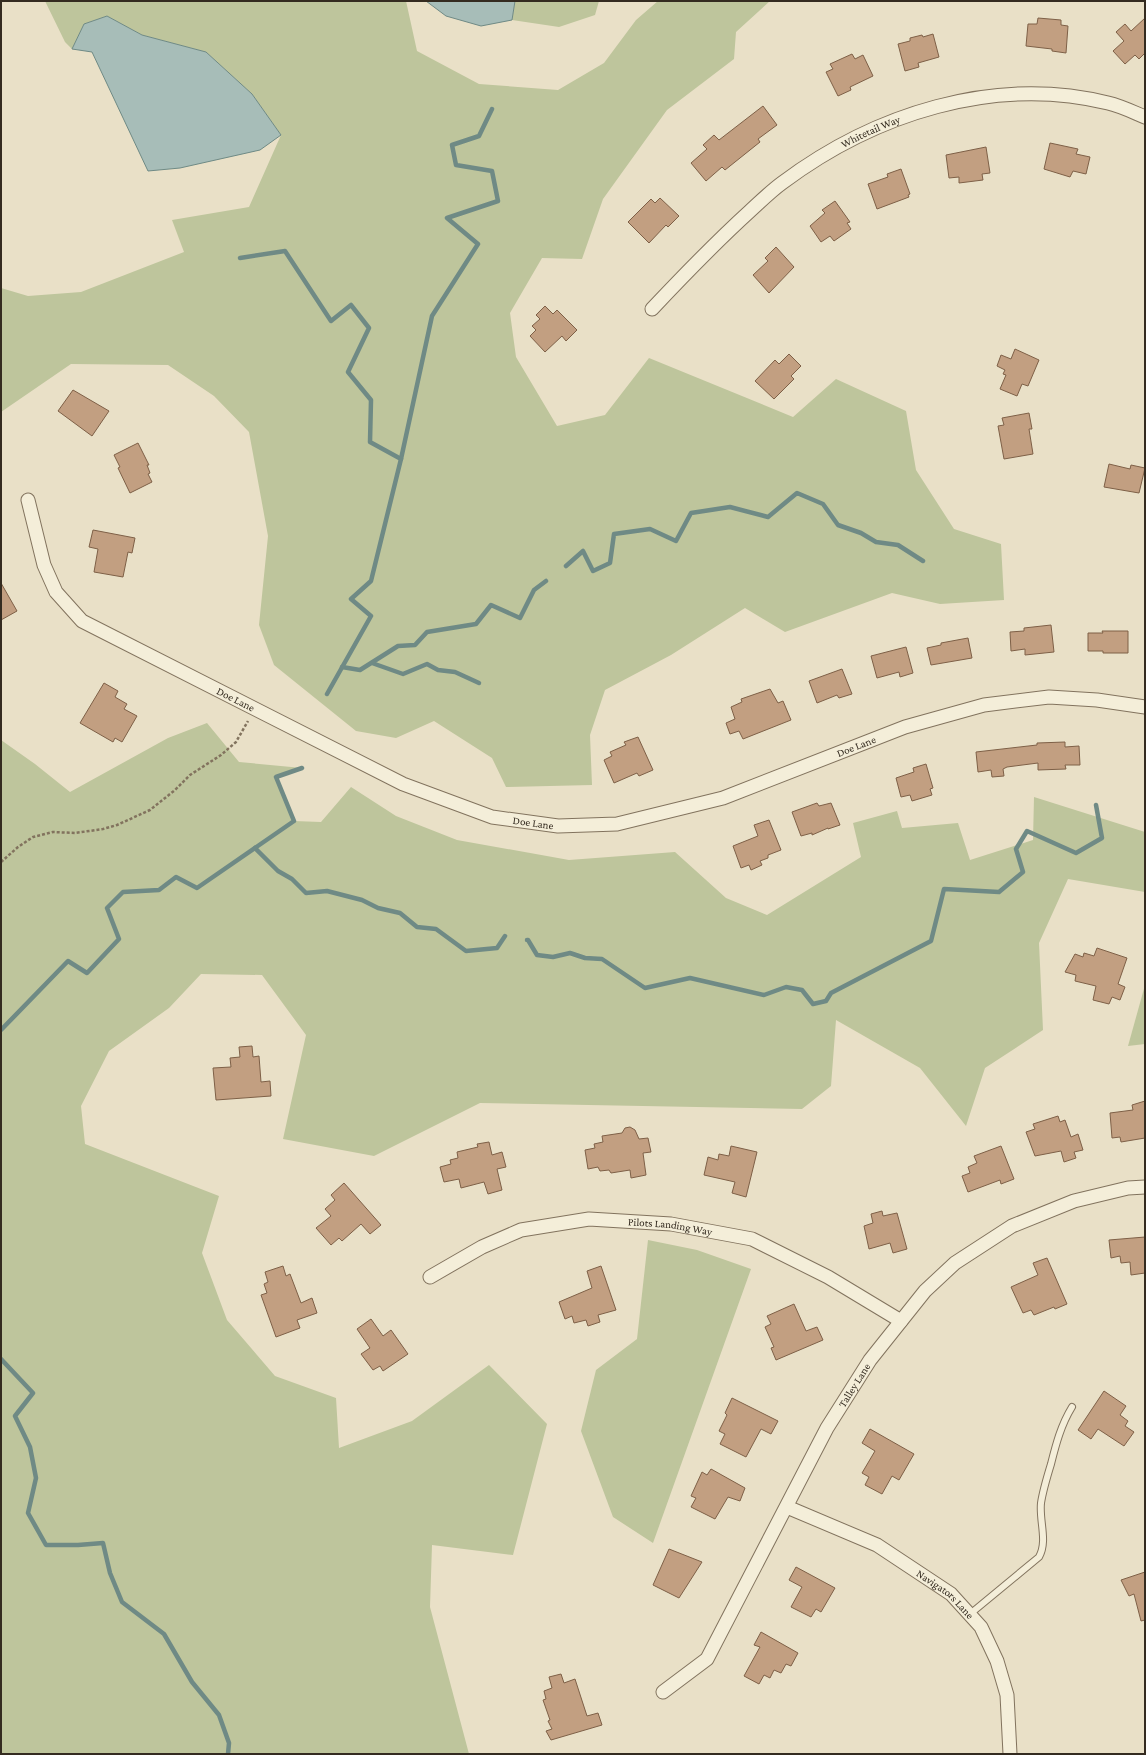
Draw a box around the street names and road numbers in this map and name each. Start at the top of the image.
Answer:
street label: Whitetail Way [839,112,903,150]
street label: Doe Lane [215,684,257,714]
street label: Doe Lane [835,733,878,759]
street label: Doe Lane [512,814,555,831]
street label: Pilots Landing Way [628,1215,714,1239]
street label: Talley Lane [836,1361,873,1409]
street label: Navigators Lane [914,1567,977,1621]

